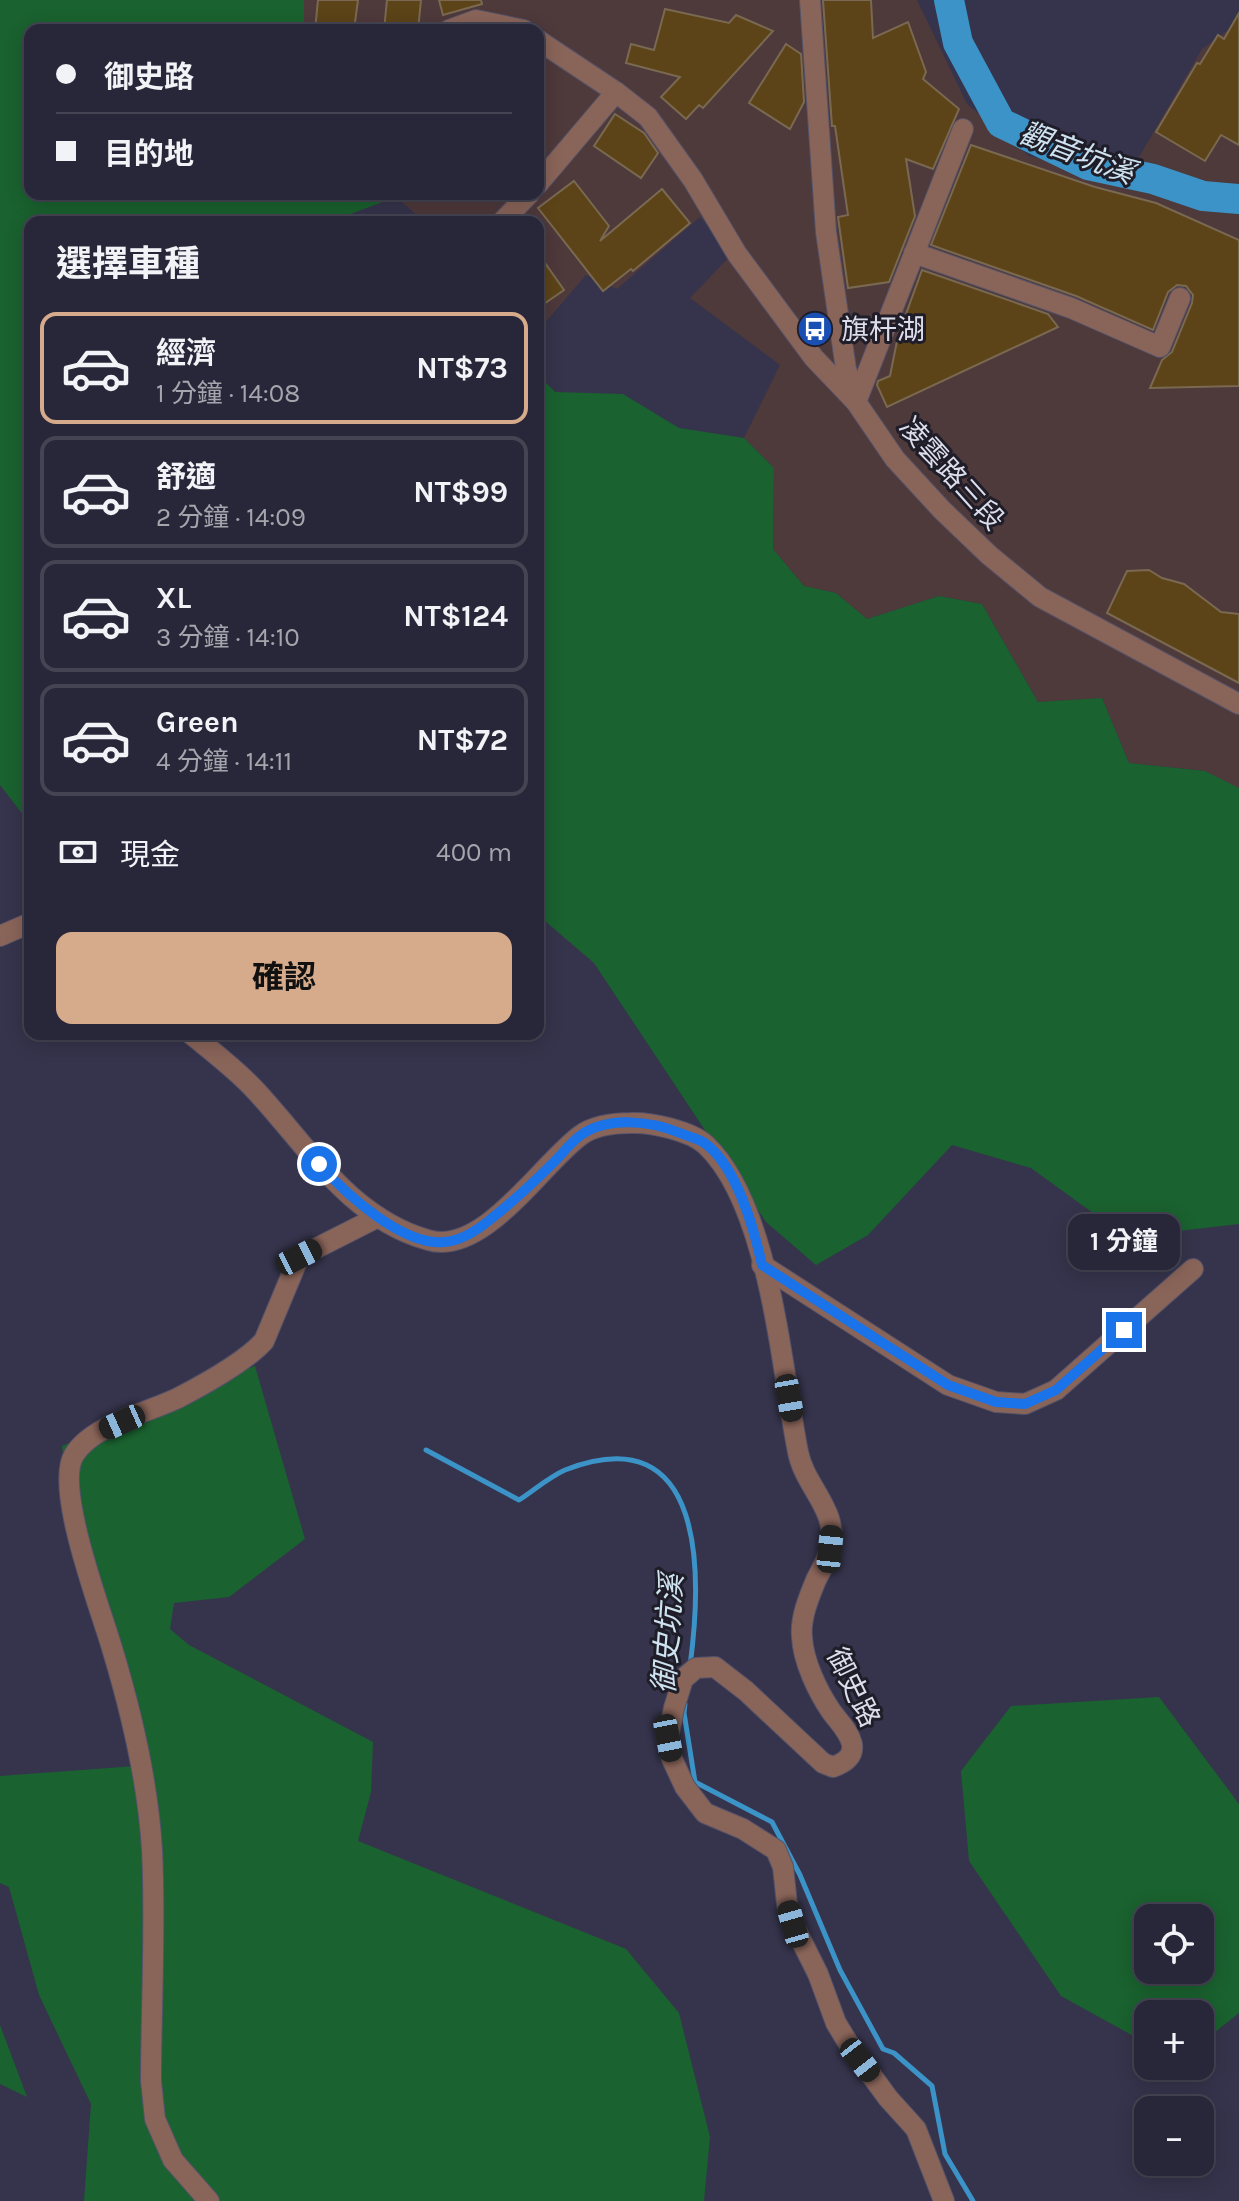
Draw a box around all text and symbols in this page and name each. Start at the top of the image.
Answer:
text: 御史路 [104,59,194,95]
water label: 觀音坑溪 [1015,115,1143,193]
text: 目的地 [104,136,194,172]
text: 選擇車種 [56,243,200,285]
bus stop icon: 旗杆湖 [796,310,834,348]
place label: 旗杆湖 [841,313,925,346]
icon: car [60,332,132,404]
text: 經濟 [156,335,216,371]
text: NT$73 [416,350,508,386]
text: 1 分鐘 · 14:08 [156,378,300,409]
street label: 凌雲路三段 [893,410,1011,536]
icon: car [60,456,132,528]
text: 舒適 [156,459,216,495]
text: NT$99 [413,474,508,510]
text: 2 分鐘 · 14:09 [156,502,306,533]
icon: car [60,580,132,652]
text: XL [156,580,191,616]
text: NT$124 [403,598,508,634]
text: 3 分鐘 · 14:10 [156,622,300,653]
icon: car [60,704,132,776]
text: Green [156,704,239,740]
text: NT$72 [417,722,508,758]
text: 4 分鐘 · 14:11 [156,746,292,777]
icon: cash [56,830,100,874]
text: 現金 [120,837,180,873]
text: 400 m [436,837,512,868]
button: 確認 [56,932,512,1024]
route start [301,1146,337,1182]
callout: 1 分鐘 [1068,1214,1180,1270]
text: 1 分鐘 [1090,1226,1158,1257]
car [272,1235,326,1279]
route end [1106,1312,1142,1348]
car [773,1372,805,1424]
car [95,1401,149,1443]
car [816,1524,844,1574]
water label: 御史坑溪 [646,1569,690,1695]
street label: 御史路 [820,1642,887,1732]
car [652,1712,684,1764]
car [775,1898,811,1950]
map controls [1134,1904,1214,2176]
button: locate [1134,1904,1214,1984]
button: + [1134,2000,1214,2080]
car [836,2034,884,2086]
button: − [1134,2096,1214,2176]

